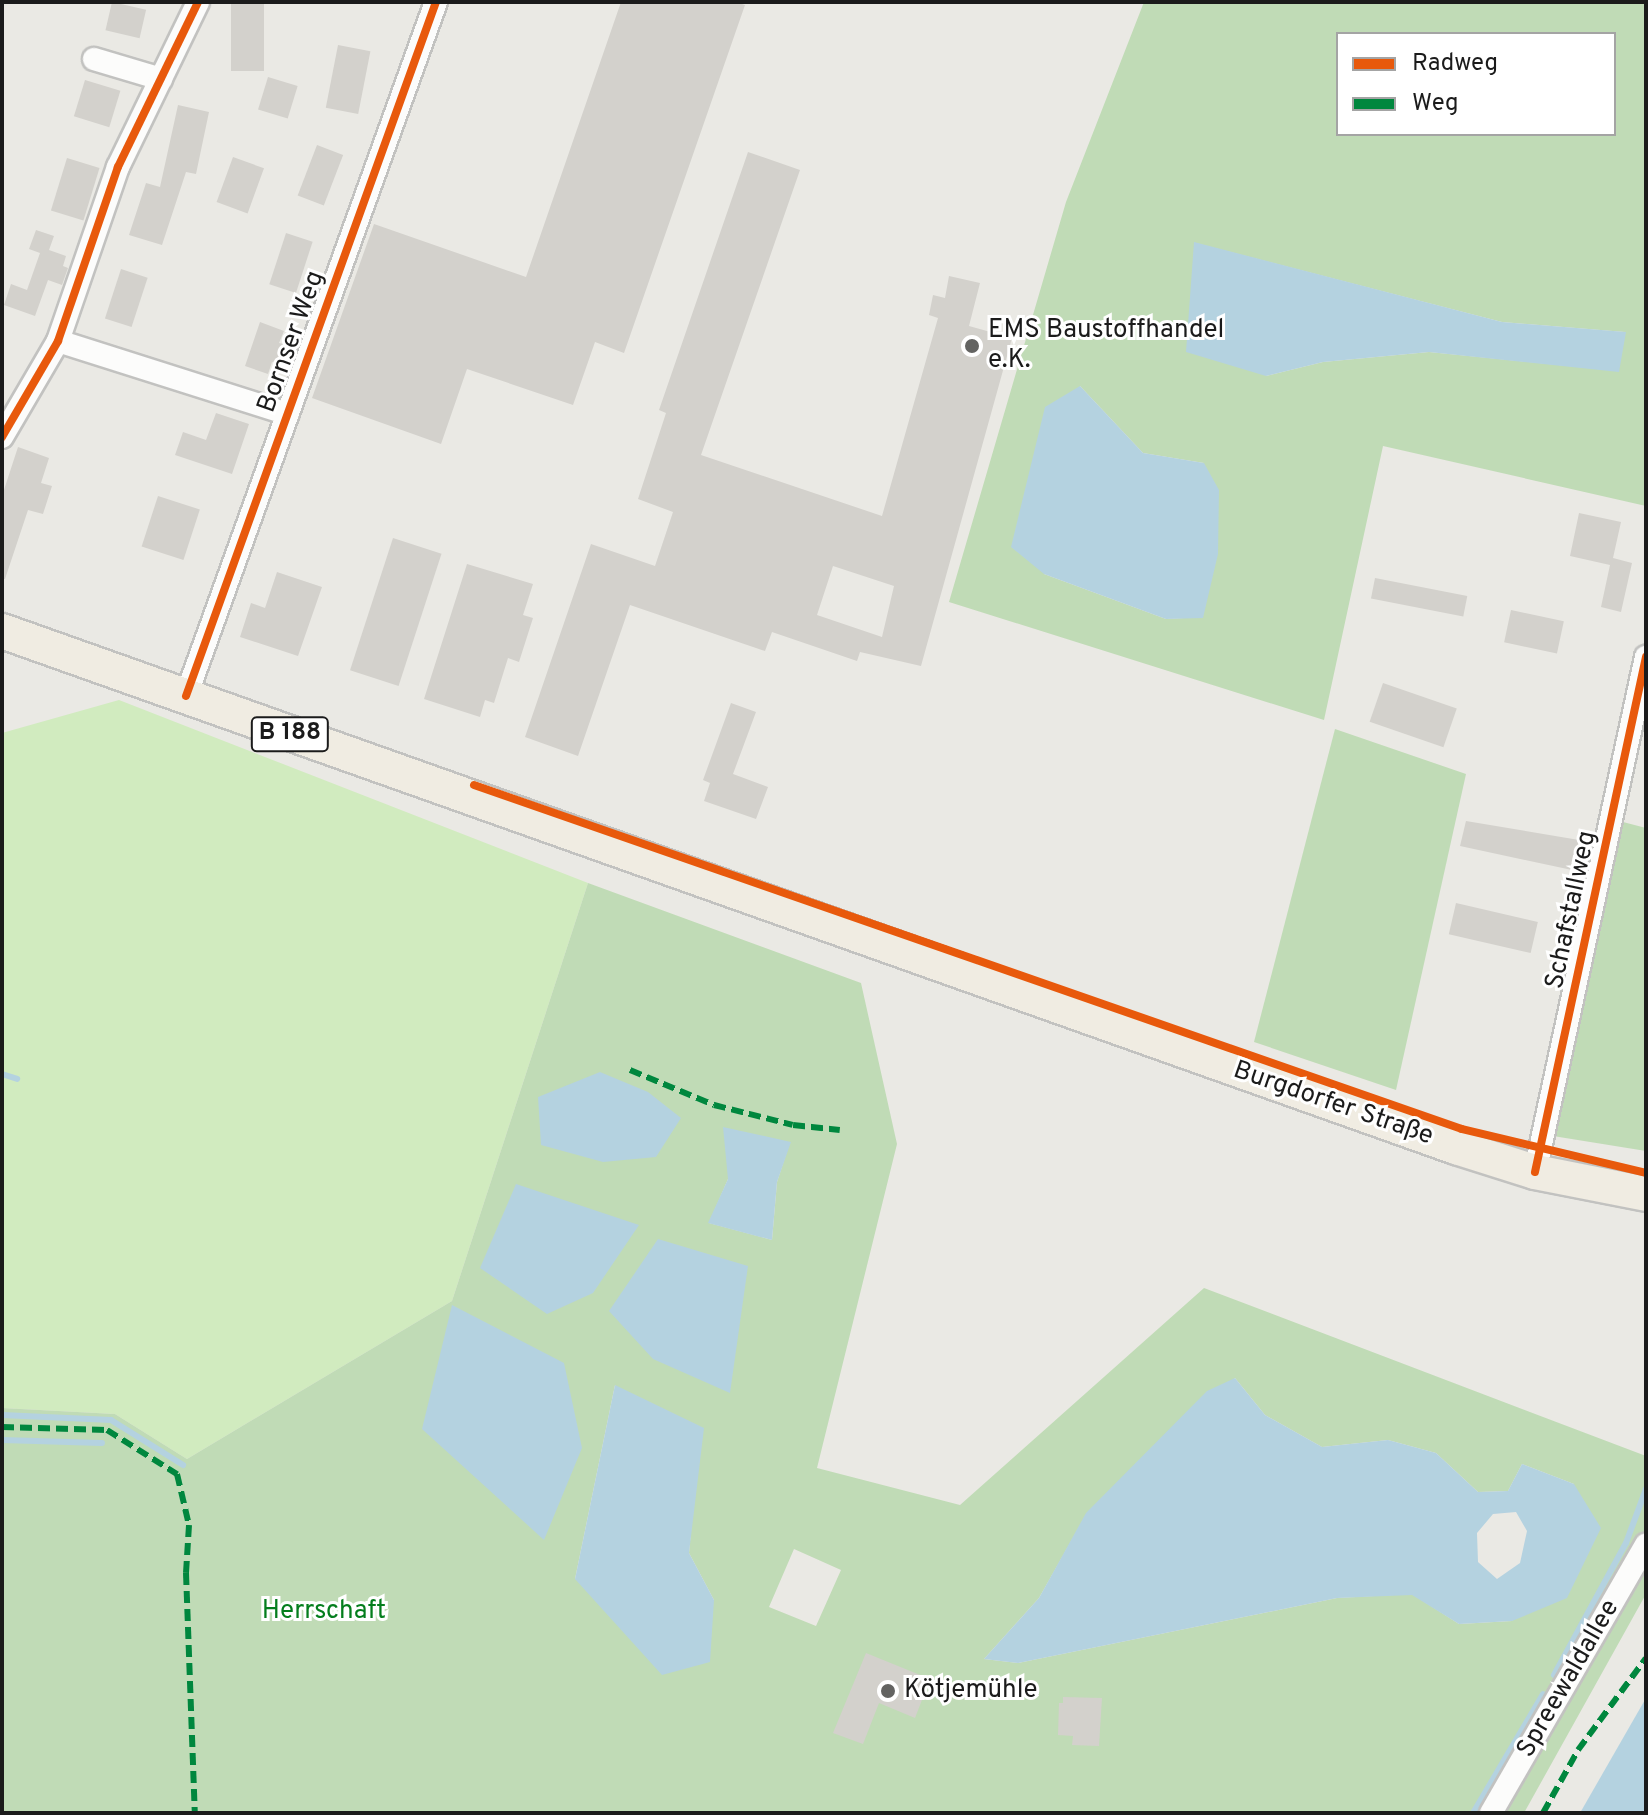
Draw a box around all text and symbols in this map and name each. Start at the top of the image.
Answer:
legend [1336,32,1616,136]
text: Radweg [1412,49,1498,79]
text: Weg [1412,89,1459,119]
street label: Bornser Weg [252,267,332,417]
place label: EMS Baustoffhandel e.K. [988,315,1224,376]
marker: EMS Baustoffhandel e.K. [963,337,981,355]
road number: B 188 [250,714,330,754]
street label: Schafstallweg [1540,828,1604,992]
street label: Burgdorfer Straße [1229,1055,1437,1153]
street label: Spreewaldallee [1511,1595,1627,1763]
park label: Herrschaft [262,1596,386,1628]
place label: Kötjemühle [904,1675,1038,1707]
marker: Kötjemühle [879,1682,897,1700]

